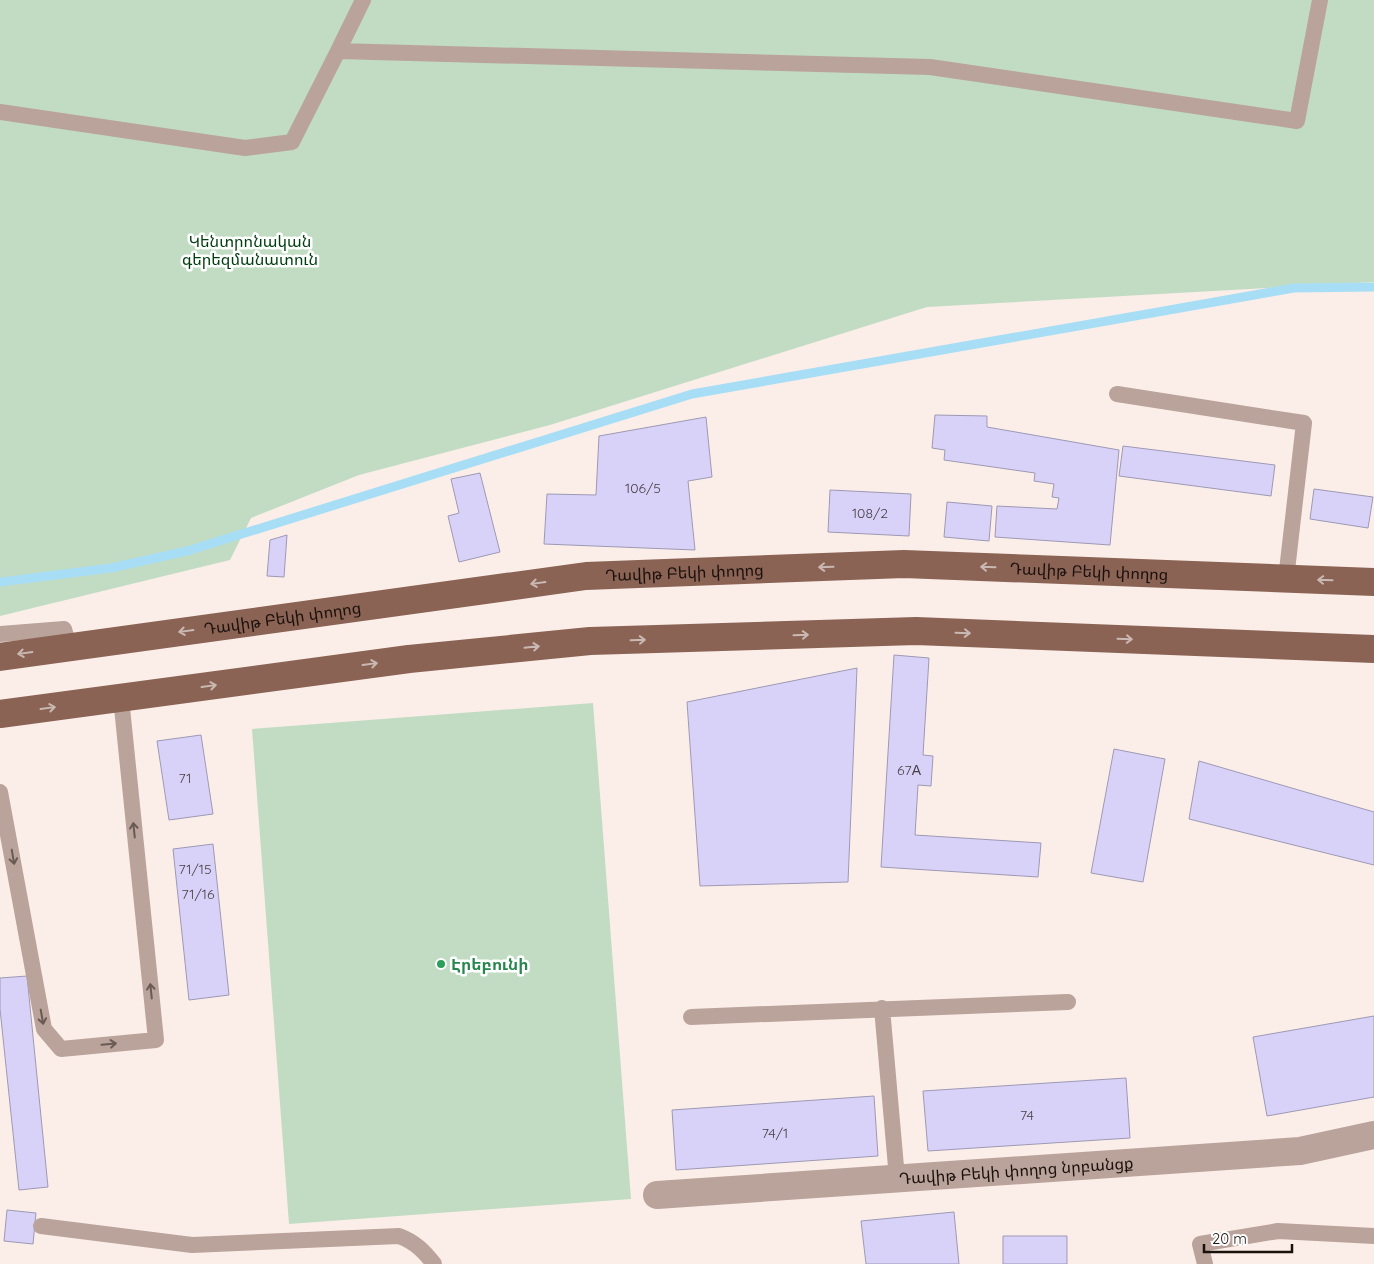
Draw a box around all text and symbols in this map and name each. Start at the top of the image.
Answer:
park label: Կենտրոնական գերեզմանատուն [182,231,318,269]
house number: 106/5 [625,479,661,497]
house number: 108/2 [852,504,888,522]
street label: Դավիթ Բեկի փողոց [1009,558,1169,584]
street label: Դավիթ Բեկի փողոց [605,559,764,585]
one-way arrow [818,562,834,571]
one-way arrow [980,562,996,572]
one-way arrow [1318,576,1334,585]
one-way arrow [530,578,546,588]
street label: Դավիթ Բեկի փողոց [202,597,362,639]
one-way arrow [178,626,194,636]
one-way arrow [955,628,971,637]
one-way arrow [792,630,808,639]
one-way arrow [1117,634,1133,644]
one-way arrow [630,635,646,644]
one-way arrow [524,642,540,652]
one-way arrow [17,648,33,658]
one-way arrow [362,659,378,669]
one-way arrow [201,681,217,691]
one-way arrow [40,703,56,713]
house number: 67А [897,761,922,779]
house number: 71 [178,769,192,787]
one-way arrow [130,822,139,838]
one-way arrow [8,849,18,865]
house number: 71/15 [178,860,212,878]
house number: 71/16 [181,885,215,903]
place label: Էրեբունի [451,954,529,974]
marker: Էրեբունի [435,958,447,970]
one-way arrow [146,983,156,999]
one-way arrow [37,1009,47,1025]
one-way arrow [100,1039,116,1049]
house number: 74 [1020,1106,1034,1124]
house number: 74/1 [762,1124,788,1142]
street label: Դավիթ Բեկի փողոց նրբանցք [898,1152,1134,1188]
scale bar [1204,1222,1292,1254]
text: 20 m [1212,1229,1247,1248]

